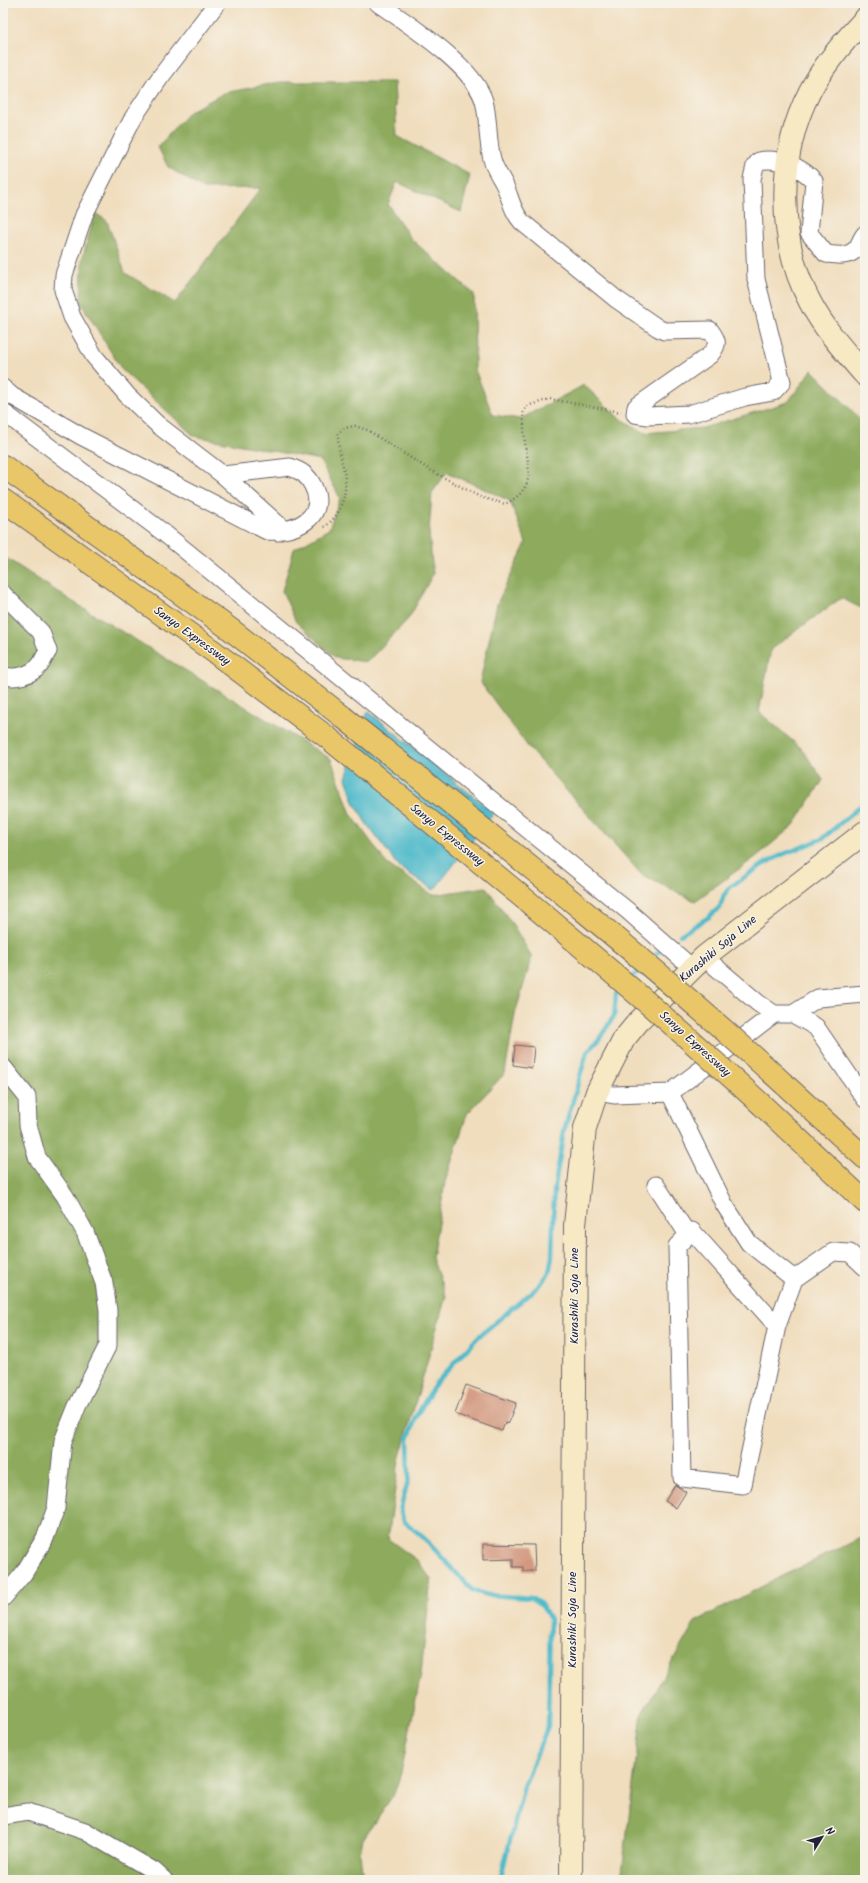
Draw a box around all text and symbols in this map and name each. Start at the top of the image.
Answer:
street label: Sanyo Expressway [150,602,235,671]
street label: Sanyo Expressway [406,799,489,871]
street label: Kurashiki Soja Line [675,910,762,987]
street label: Sanyo Expressway [655,1006,735,1082]
street label: Kurashiki Soja Line [565,1247,584,1344]
street label: Kurashiki Soja Line [563,1571,582,1668]
north arrow [802,1817,842,1857]
text: N [820,1823,838,1840]

